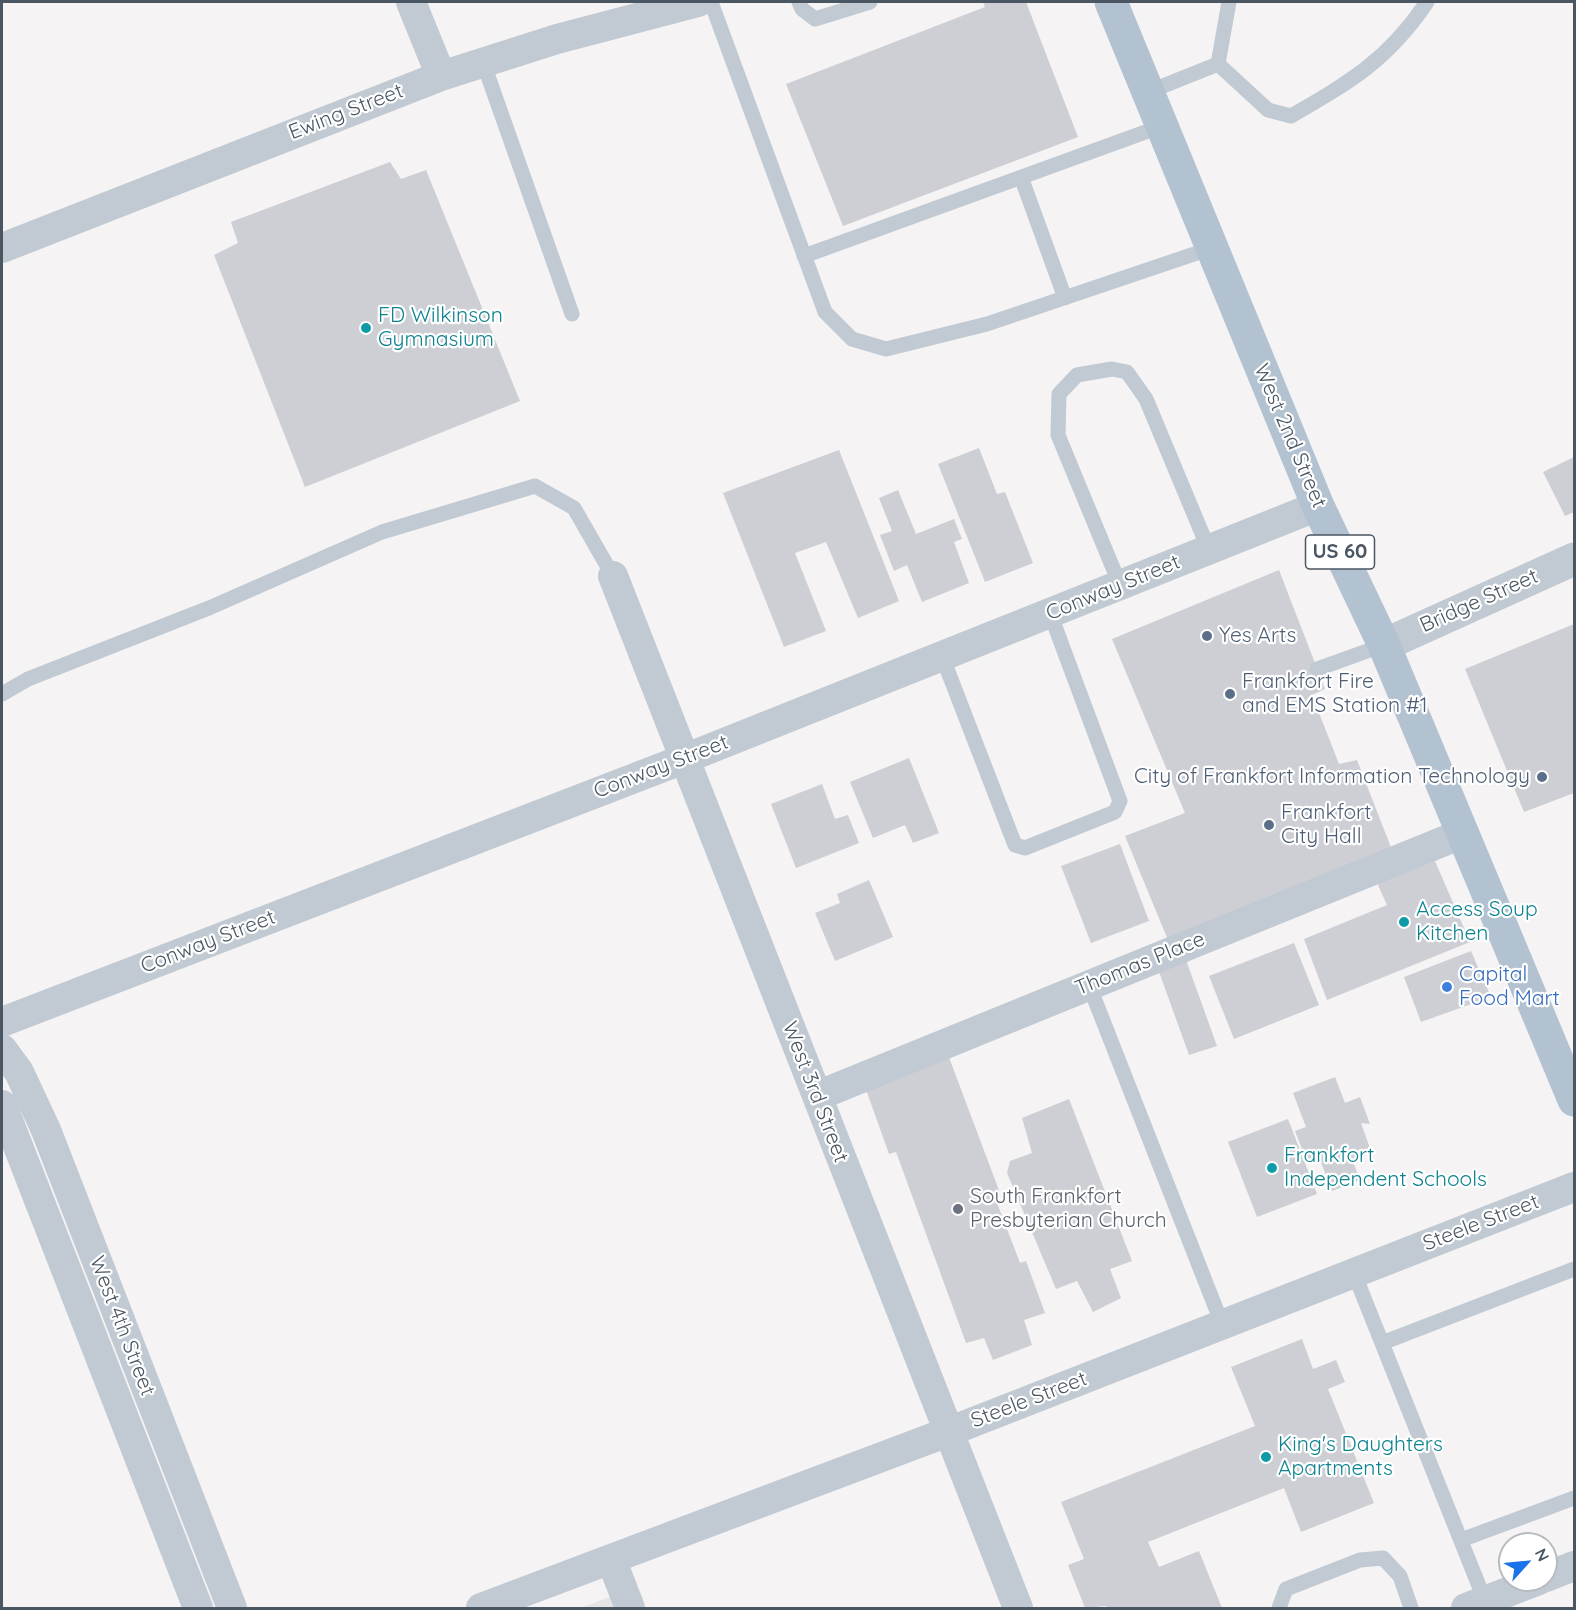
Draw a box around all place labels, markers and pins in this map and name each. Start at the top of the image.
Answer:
place label: FD Wilkinson Gymnasium [378,303,503,353]
marker: FD Wilkinson Gymnasium [359,321,373,335]
place label: Yes Arts [1219,623,1296,649]
marker: Yes Arts [1200,629,1214,643]
place label: Frankfort Fire and EMS Station #1 [1242,669,1427,719]
marker: Frankfort Fire and EMS Station #1 [1223,687,1237,701]
place label: City of Frankfort Information Technology [1134,764,1530,790]
marker: City of Frankfort Information Technology [1535,770,1549,784]
place label: Frankfort City Hall [1281,800,1371,850]
marker: Frankfort City Hall [1262,818,1276,832]
place label: Access Soup Kitchen [1416,897,1538,947]
marker: Access Soup Kitchen [1397,915,1411,929]
place label: Capital Food Mart [1459,962,1560,1012]
marker: Capital Food Mart [1440,980,1454,994]
place label: Frankfort Independent Schools [1284,1143,1487,1193]
marker: Frankfort Independent Schools [1265,1161,1279,1175]
place label: South Frankfort Presbyterian Church [970,1184,1167,1234]
marker: South Frankfort Presbyterian Church [951,1202,965,1216]
place label: King's Daughters Apartments [1278,1432,1443,1482]
marker: King's Daughters Apartments [1259,1450,1273,1464]

